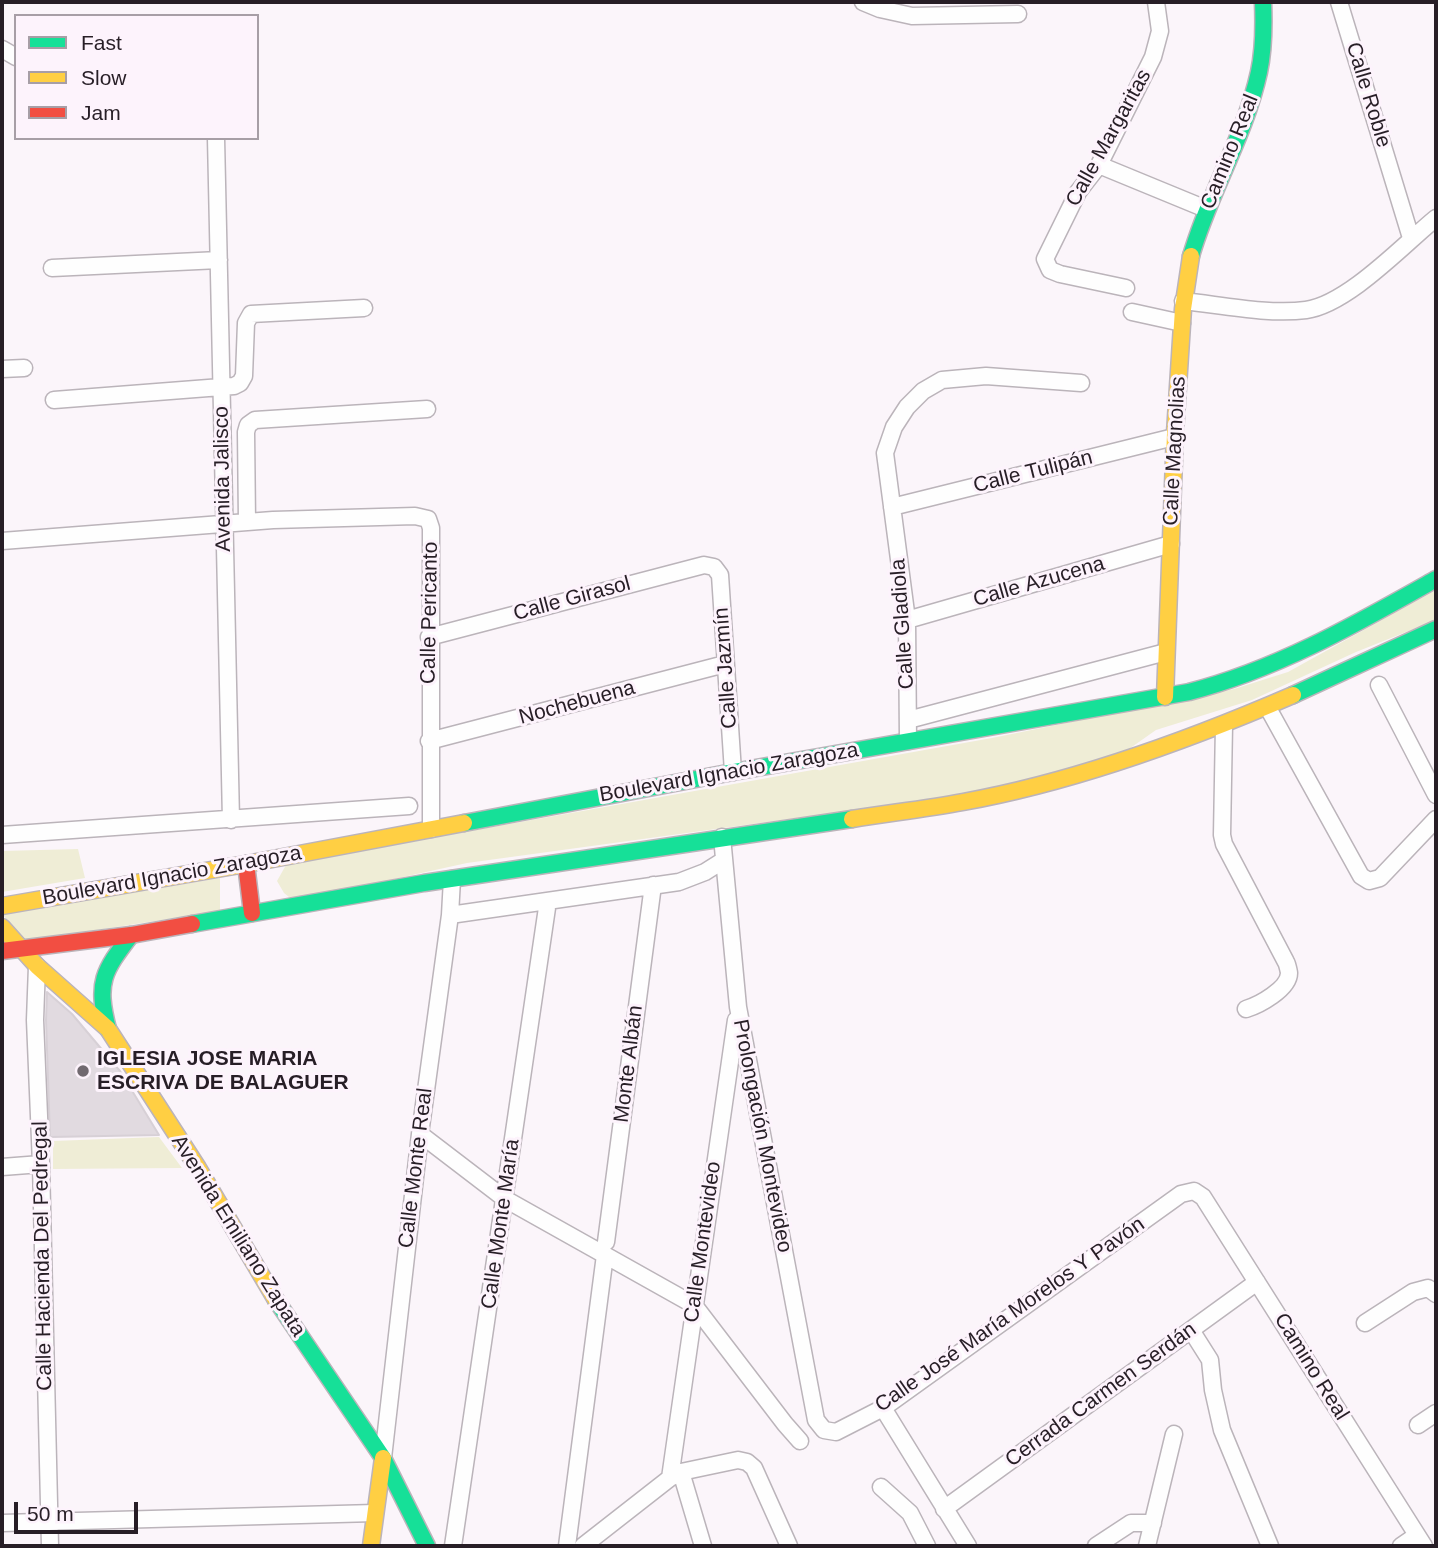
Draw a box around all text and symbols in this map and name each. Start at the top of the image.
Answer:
legend [14,14,259,140]
text: Fast [81,31,122,54]
street label: Calle Roble [1340,39,1396,151]
street label: Calle Margaritas [1061,65,1157,211]
text: Slow [81,66,127,89]
street label: Camino Real [1196,91,1264,213]
text: Jam [81,101,121,124]
street label: Calle Magnolias [1159,376,1191,526]
street label: Avenida Jalisco [209,406,237,552]
street label: Calle Tulipán [971,445,1095,499]
street label: Calle Pericanto [416,542,444,684]
street label: Calle Azucena [970,551,1108,613]
street label: Calle Gladiola [886,558,920,690]
street label: Calle Girasol [511,571,633,627]
street label: Calle Jazmín [709,607,743,729]
street label: Nochebuena [516,675,638,731]
street label: Boulevard Ignacio Zaragoza [597,738,861,808]
street label: Boulevard Ignacio Zaragoza [40,841,304,911]
street label: Monte Albán [609,1004,649,1124]
street label: Prolongación Montevideo [727,1017,797,1255]
place label: IGLESIA JOSE MARIA ESCRIVA DE BALAGUER [97,1046,349,1096]
marker: IGLESIA JOSE MARIA ESCRIVA DE BALAGUER [75,1063,91,1079]
street label: Calle Monte Real [394,1087,438,1249]
street label: Calle Hacienda Del Pedregal [28,1121,58,1391]
street label: Avenida Emiliano Zapata [166,1130,310,1342]
street label: Calle Monte María [477,1137,525,1311]
street label: Calle Montevideo [679,1160,727,1324]
street label: Calle José María Morelos Y Pavón [870,1212,1150,1418]
street label: Camino Real [1268,1309,1354,1425]
street label: Cerrada Carmen Serdán [1001,1317,1201,1473]
scale bar [18,1488,142,1532]
text: 50 m [27,1502,74,1525]

